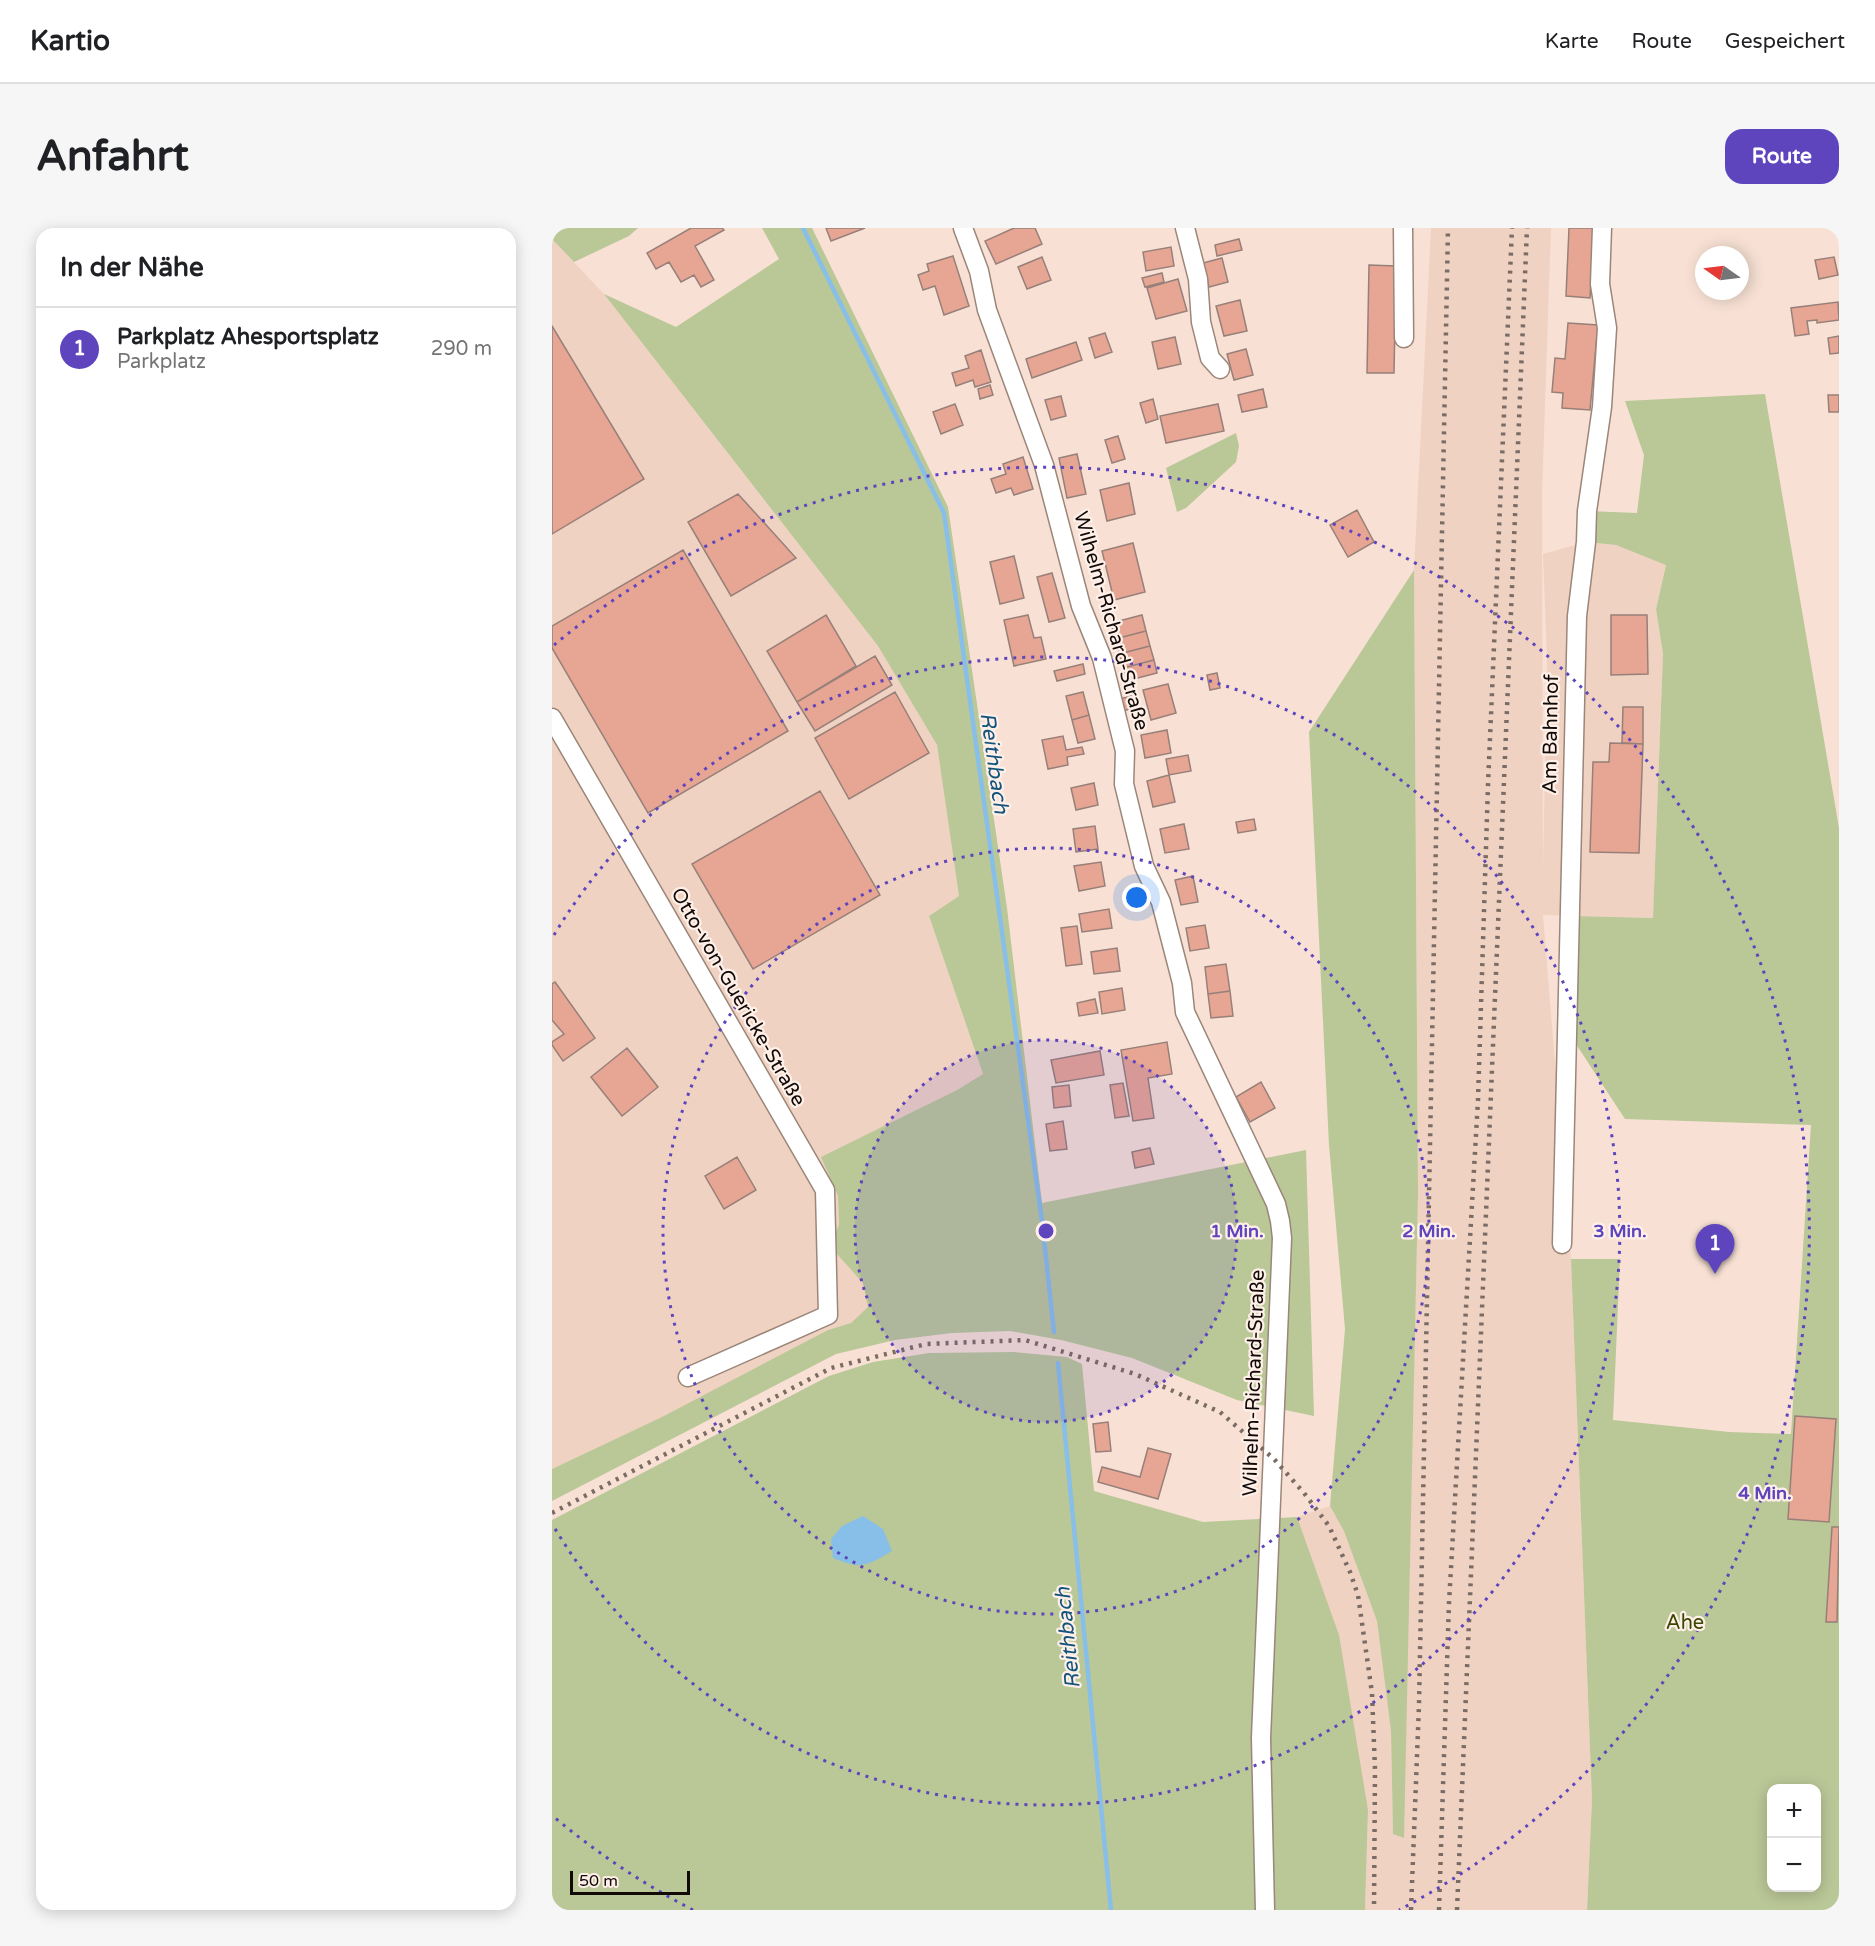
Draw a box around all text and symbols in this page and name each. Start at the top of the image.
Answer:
text: Kartio [30,24,110,58]
text: Karte [1545,29,1599,54]
text: Route [1632,29,1692,54]
text: Gespeichert [1725,29,1845,54]
button: Route [1725,129,1839,184]
text: Anfahrt [36,131,189,182]
north arrow [1695,246,1749,300]
text: In der Nähe [60,252,204,283]
text: Parkplatz Ahesportsplatz [117,324,379,350]
text: 1 [73,337,86,361]
text: 290 m [431,337,492,361]
text: Parkplatz [117,350,206,374]
street label: Wilhelm-Richard-Straße [1068,509,1154,733]
street label: Am Bahnhof [1538,674,1564,794]
water label: Reithbach [975,711,1014,816]
your location [1122,883,1151,912]
street label: Otto-von-Guericke-Straße [666,884,810,1110]
text: 1 Min. [1210,1220,1264,1242]
text: 2 Min. [1402,1220,1456,1242]
text: 3 Min. [1593,1220,1647,1242]
centre of rings [1036,1221,1056,1241]
pin: 1 [1696,1224,1734,1274]
street label: Wilhelm-Richard-Straße [1238,1269,1270,1497]
text: 4 Min. [1738,1482,1792,1504]
water label: Reithbach [1050,1585,1086,1690]
park label: Ahe [1666,1611,1704,1635]
map controls [1767,1784,1821,1892]
button: + [1767,1784,1821,1838]
button: − [1767,1838,1821,1892]
scale bar [570,1868,690,1896]
text: 50 m [579,1871,618,1891]

